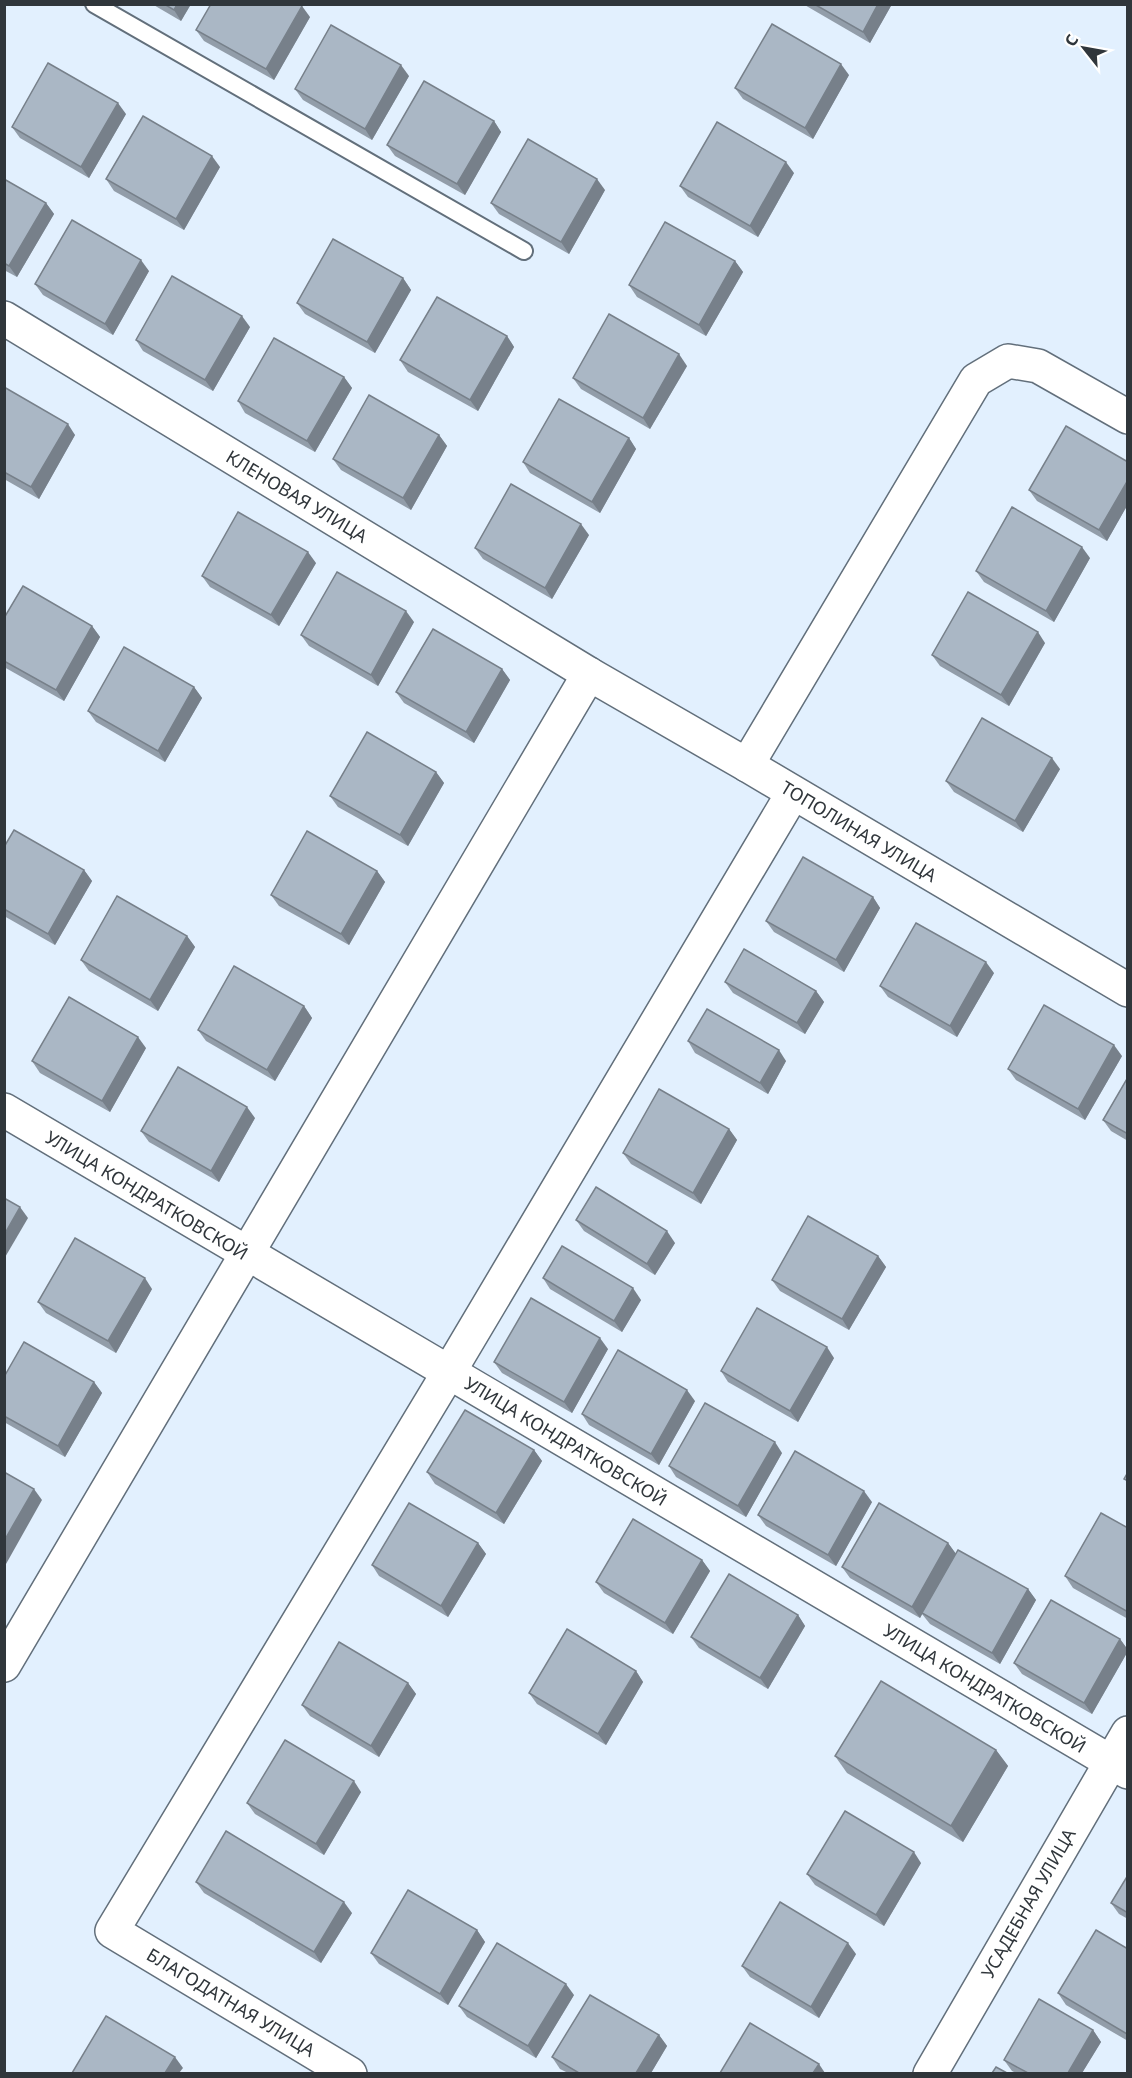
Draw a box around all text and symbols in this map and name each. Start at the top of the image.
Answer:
north arrow [1054,18,1114,78]
text: С [1059,30,1083,50]
street label: КЛЕНОВАЯ УЛИЦА [222,444,372,548]
street label: ТОПОЛИНАЯ УЛИЦА [777,775,942,887]
street label: УЛИЦА КОНДРАТКОВСКОЙ [41,1125,253,1265]
street label: УЛИЦА КОНДРАТКОВСКОЙ [460,1371,672,1511]
street label: УЛИЦА КОНДРАТКОВСКОЙ [879,1618,1091,1758]
street label: УСАДЕБНАЯ УЛИЦА [975,1823,1081,1982]
street label: БЛАГОДАТНАЯ УЛИЦА [142,1942,320,2062]

